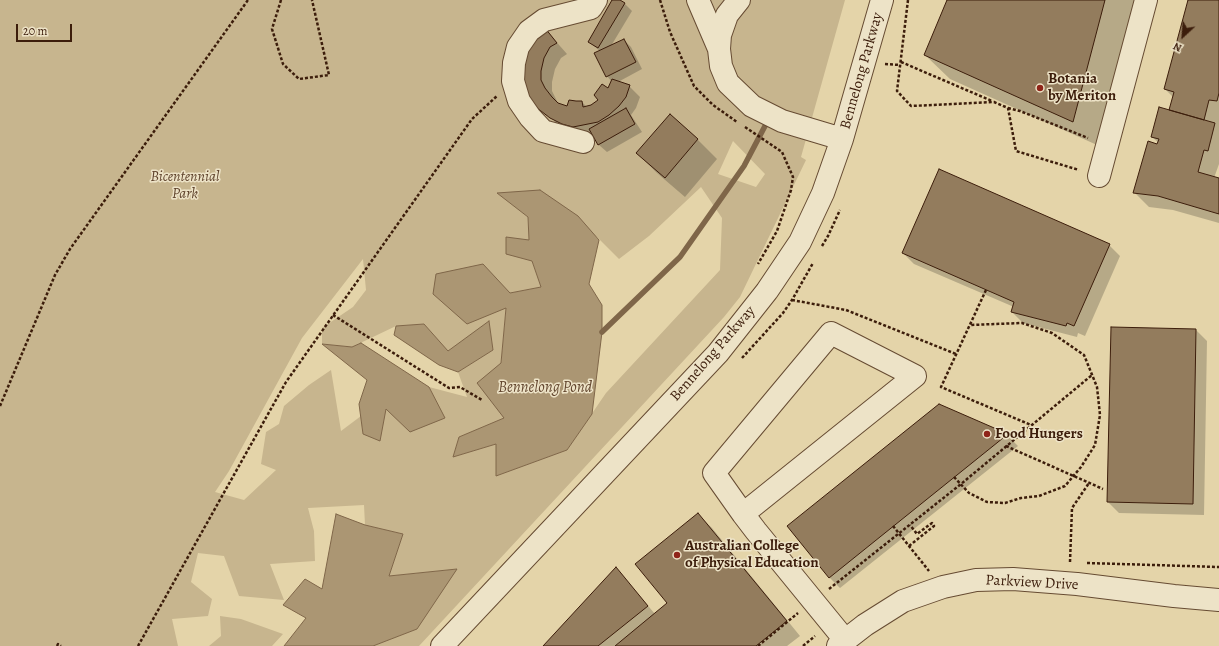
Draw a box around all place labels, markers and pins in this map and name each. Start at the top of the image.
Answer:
place label: Botania by Meriton [1048,70,1116,105]
marker: Botania by Meriton [1035,83,1045,93]
place label: Food Hungers [995,425,1083,443]
marker: Food Hungers [982,429,992,439]
place label: Australian College of Physical Education [685,537,819,572]
marker: Australian College of Physical Education [672,550,682,560]

